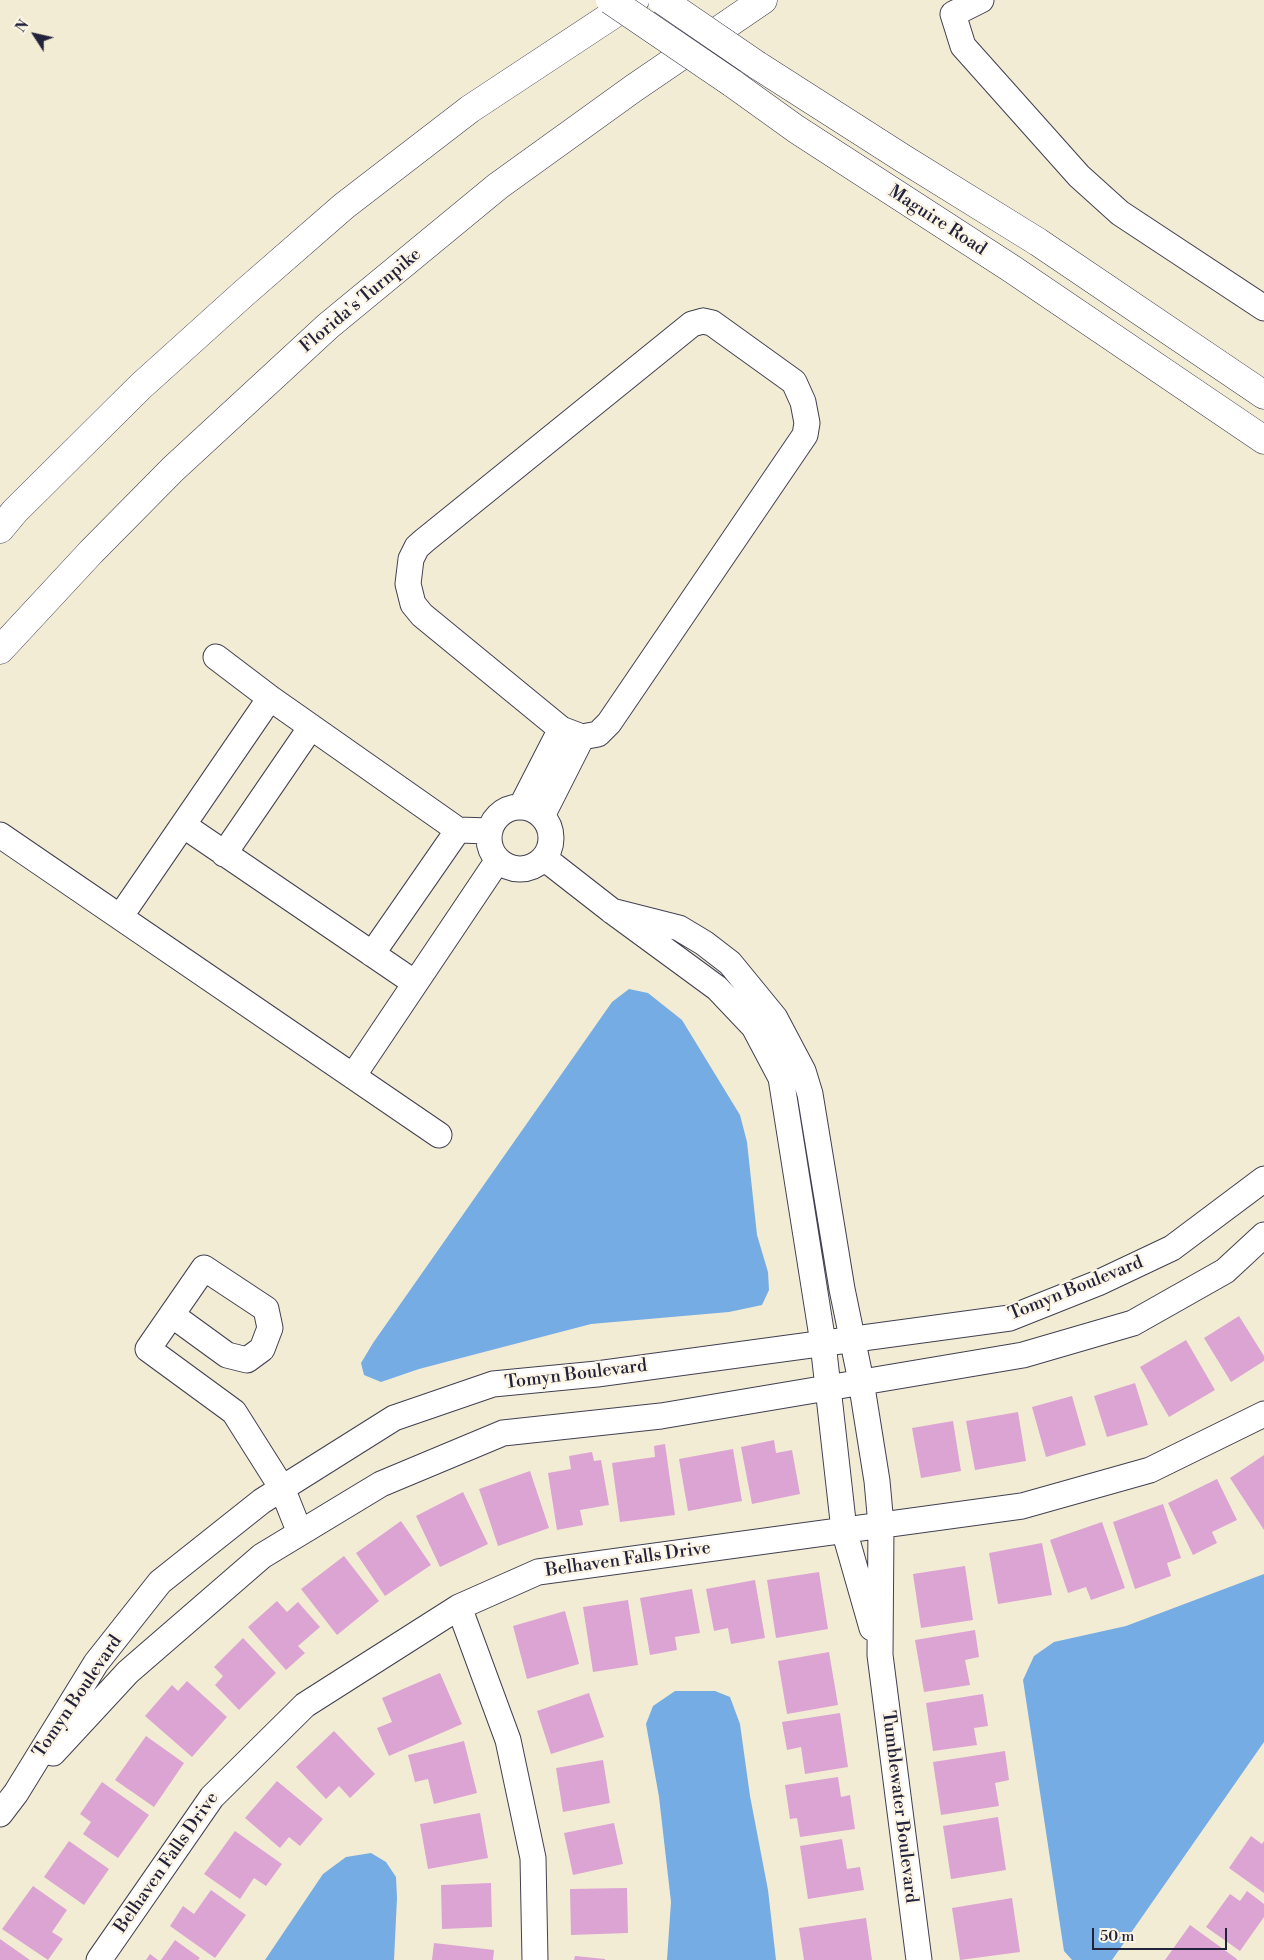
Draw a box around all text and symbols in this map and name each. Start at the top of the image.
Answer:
north arrow [10,10,60,60]
text: N [12,17,33,36]
street label: Maguire Road [884,181,990,261]
street label: Florida's Turnpike [296,244,426,358]
street label: Tomyn Boulevard [1006,1252,1146,1326]
street label: Tomyn Boulevard [504,1356,648,1394]
street label: Belhaven Falls Drive [544,1538,712,1582]
street label: Tomyn Boulevard [29,1632,127,1762]
street label: Tumblewater Boulevard [876,1710,922,1904]
street label: Belhaven Falls Drive [110,1788,224,1938]
scale bar [1094,1918,1229,1950]
text: 50 m [1100,1927,1134,1946]

